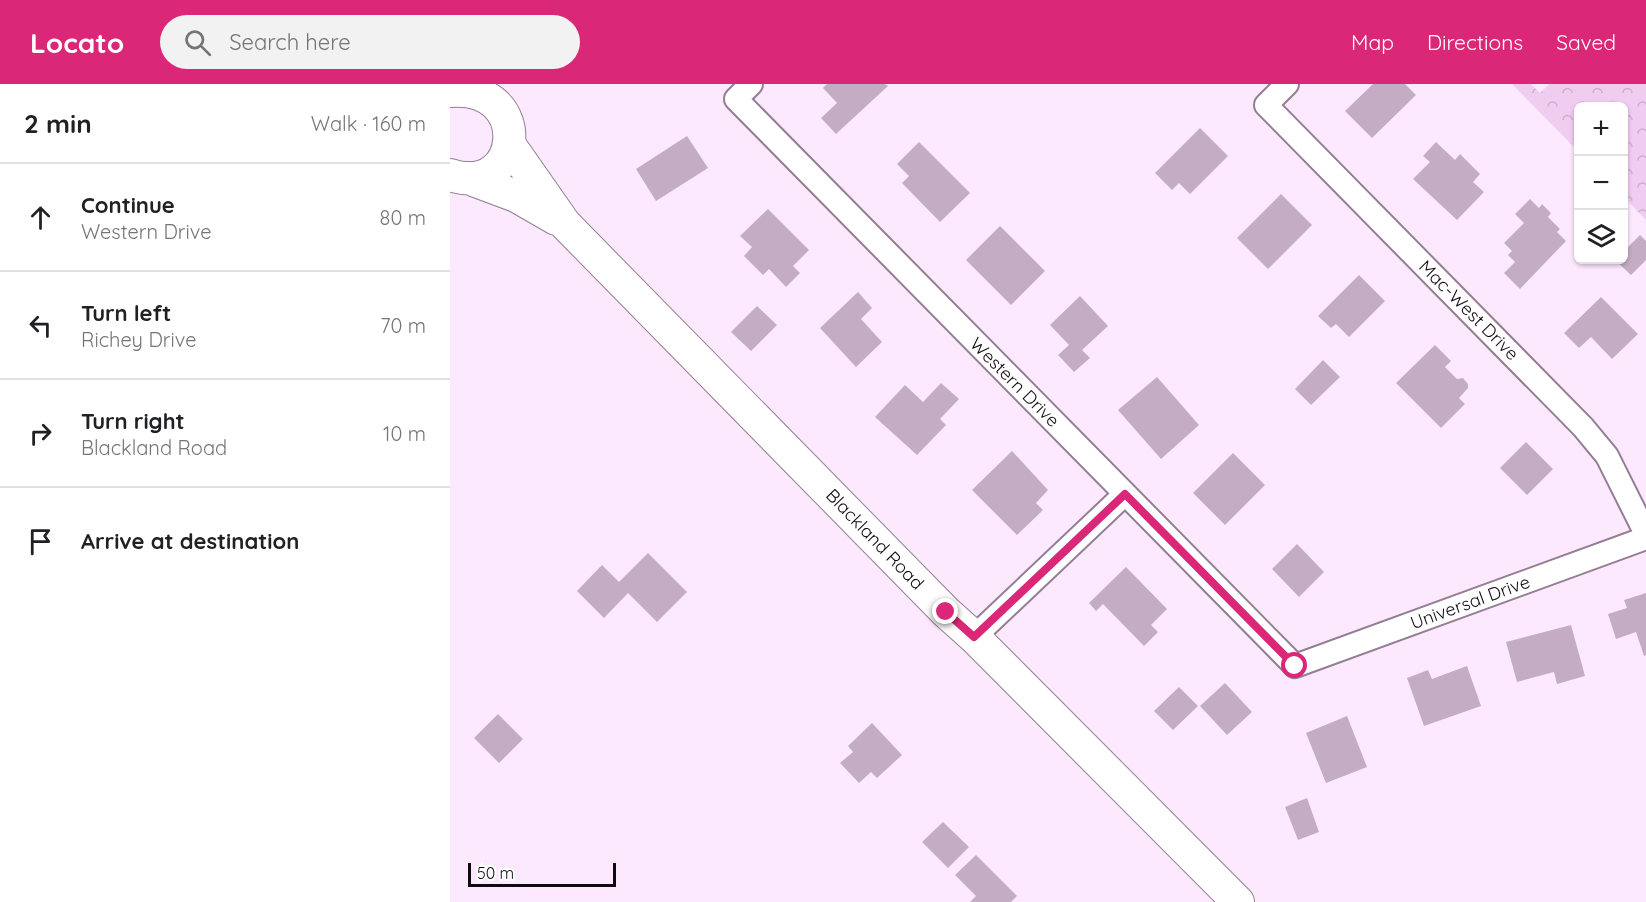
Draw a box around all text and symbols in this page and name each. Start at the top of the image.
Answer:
search box [160,15,580,69]
text: Locato [30,25,124,60]
icon: search [181,26,214,59]
text: Search here [229,28,351,56]
text: Map [1351,29,1394,55]
text: Directions [1427,29,1523,55]
text: Saved [1556,29,1616,55]
map controls [1574,102,1628,264]
button: + [1574,102,1628,156]
text: 2 min [24,107,92,140]
text: Walk · 160 m [311,111,426,136]
button: − [1574,156,1628,210]
text: Continue [81,191,175,219]
icon: ahead [24,201,57,234]
text: 80 m [380,205,426,230]
button: layers [1574,210,1628,264]
text: Western Drive [81,219,212,244]
street label: Mac-West Drive [1414,255,1524,365]
text: Turn left [81,299,171,327]
icon: left [24,309,57,342]
text: 70 m [380,313,426,338]
text: Richey Drive [81,327,197,352]
street label: Western Drive [965,332,1065,432]
text: Turn right [81,407,185,435]
icon: right [24,417,57,450]
text: 10 m [383,421,426,446]
text: Blackland Road [81,435,227,460]
street label: Blackland Road [821,484,929,594]
icon: arrive [24,525,57,558]
text: Arrive at destination [81,527,299,555]
street label: Universal Drive [1407,570,1533,634]
route end [932,598,958,624]
route start [1281,652,1307,678]
scale bar [468,860,616,888]
text: 50 m [477,863,514,883]

